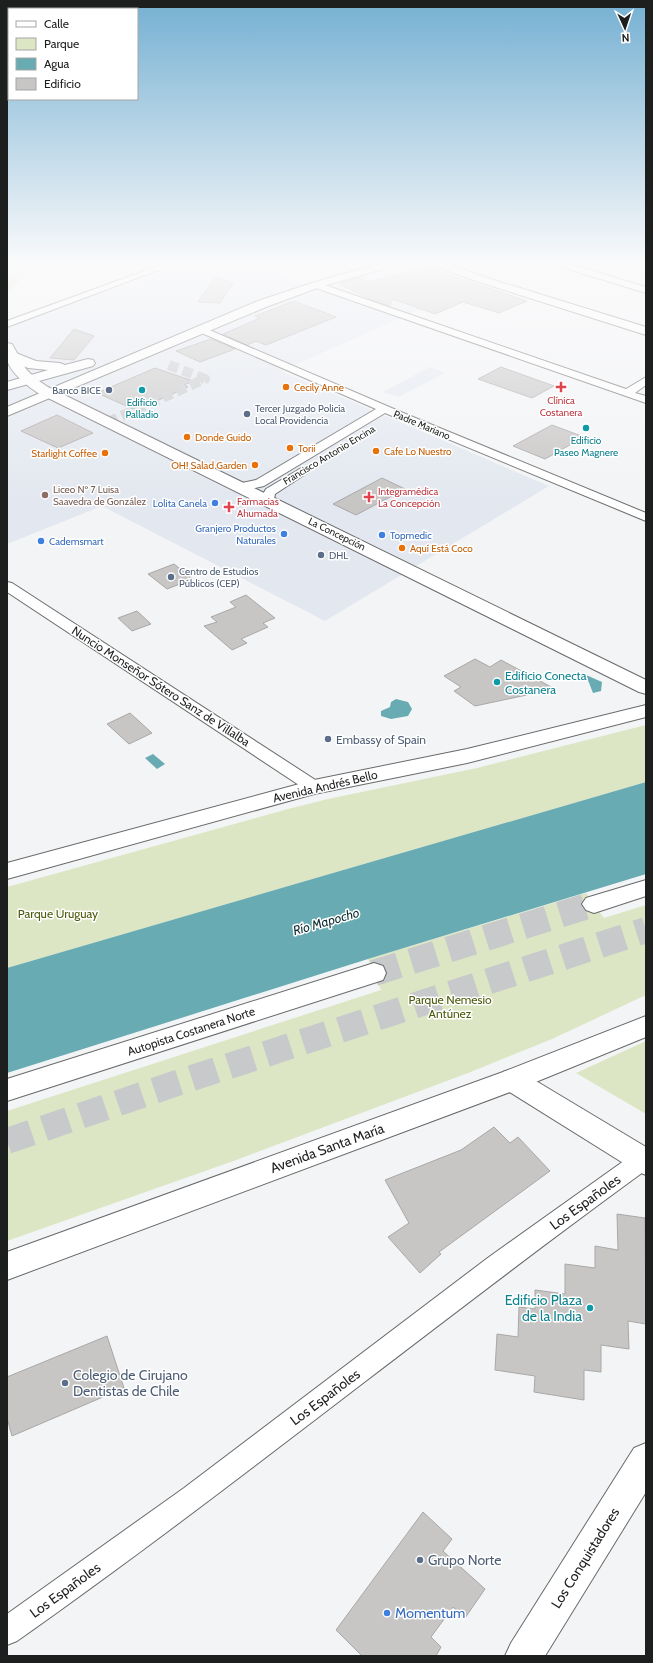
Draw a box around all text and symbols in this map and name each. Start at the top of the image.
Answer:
legend [8,8,138,100]
north arrow [605,8,645,48]
text: Calle [44,16,69,31]
text: N [621,31,630,45]
text: Parque [44,36,79,51]
text: Agua [44,56,70,71]
text: Edificio [44,76,81,91]
place label: Cecily Anne [294,381,344,394]
marker: Clínica Costanera [555,381,567,393]
marker: Cecily Anne [281,382,291,392]
place label: Banco BICE [52,384,101,397]
marker: Banco BICE [104,385,114,395]
marker: Edificio Palladio [137,385,147,395]
place label: Clínica Costanera [540,394,582,419]
place label: Edificio Palladio [125,396,159,421]
place label: Tercer Juzgado Policía Local Providencia [255,402,345,427]
street label: Padre Mariano [392,407,453,443]
marker: Tercer Juzgado Policía Local Providencia [242,409,252,419]
street label: Francisco Antonio Encina [281,422,378,488]
marker: Edificio Paseo Magnere [581,423,591,433]
place label: Donde Guido [195,431,252,444]
marker: Donde Guido [182,432,192,442]
place label: Edificio Paseo Magnere [554,434,618,459]
place label: Torii [298,442,315,455]
marker: Torii [285,443,295,453]
place label: Cafe Lo Nuestro [384,445,452,458]
marker: Cafe Lo Nuestro [371,446,381,456]
place label: Starlight Coffee [31,447,97,460]
marker: Starlight Coffee [100,448,110,458]
place label: OH! Salad Garden [171,459,247,472]
marker: OH! Salad Garden [250,460,260,470]
place label: Liceo Nº 7 Luisa Saavedra de González [53,483,147,508]
place label: Integramédica La Concepción [378,485,440,510]
marker: Liceo Nº 7 Luisa Saavedra de González [40,490,50,500]
marker: Integramédica La Concepción [363,491,375,503]
place label: Farmacias Ahumada [237,495,279,520]
place label: Lolita Canela [153,497,207,510]
marker: Lolita Canela [210,498,220,508]
marker: Farmacias Ahumada [224,502,234,512]
street label: La Concepción [306,515,368,554]
place label: Granjero Productos Naturales [195,522,276,547]
marker: Granjero Productos Naturales [279,529,289,539]
place label: Topmedic [390,529,432,542]
marker: Topmedic [377,530,387,540]
place label: Cademsmart [49,535,104,548]
marker: Cademsmart [36,536,46,546]
place label: Aquí Está Coco [410,542,473,555]
marker: Aquí Está Coco [397,543,407,553]
place label: DHL [329,549,348,562]
marker: DHL [316,550,326,560]
place label: Centro de Estudios Públicos (CEP) [179,565,258,590]
marker: Centro de Estudios Públicos (CEP) [166,572,176,582]
street label: Nuncio Monseñor Sótero Sanz de Villalba [69,623,253,749]
place label: Edificio Conecta Costanera [505,668,587,697]
marker: Edificio Conecta Costanera [492,677,502,687]
place label: Embassy of Spain [336,732,426,747]
marker: Embassy of Spain [323,734,333,744]
street label: Avenida Andrés Bello [271,767,379,805]
water label: Río Mapocho [291,904,361,938]
park label: Parque Uruguay [18,906,98,921]
park label: Parque Nemesio Antúnez [408,992,492,1021]
street label: Autopista Costanera Norte [125,1003,257,1059]
street label: Avenida Santa María [268,1119,387,1177]
street label: Los Españoles [546,1170,624,1234]
place label: Edificio Plaza de la India [505,1291,582,1325]
marker: Edificio Plaza de la India [585,1303,595,1313]
street label: Los Españoles [286,1365,364,1429]
place label: Colegio de Cirujano Dentistas de Chile [73,1366,188,1400]
marker: Colegio de Cirujano Dentistas de Chile [60,1378,70,1388]
street label: Los Conquistadores [547,1504,623,1612]
place label: Grupo Norte [428,1551,501,1569]
marker: Grupo Norte [415,1555,425,1565]
street label: Los Españoles [26,1558,104,1622]
place label: Momentum [395,1604,465,1622]
marker: Momentum [382,1608,392,1618]

